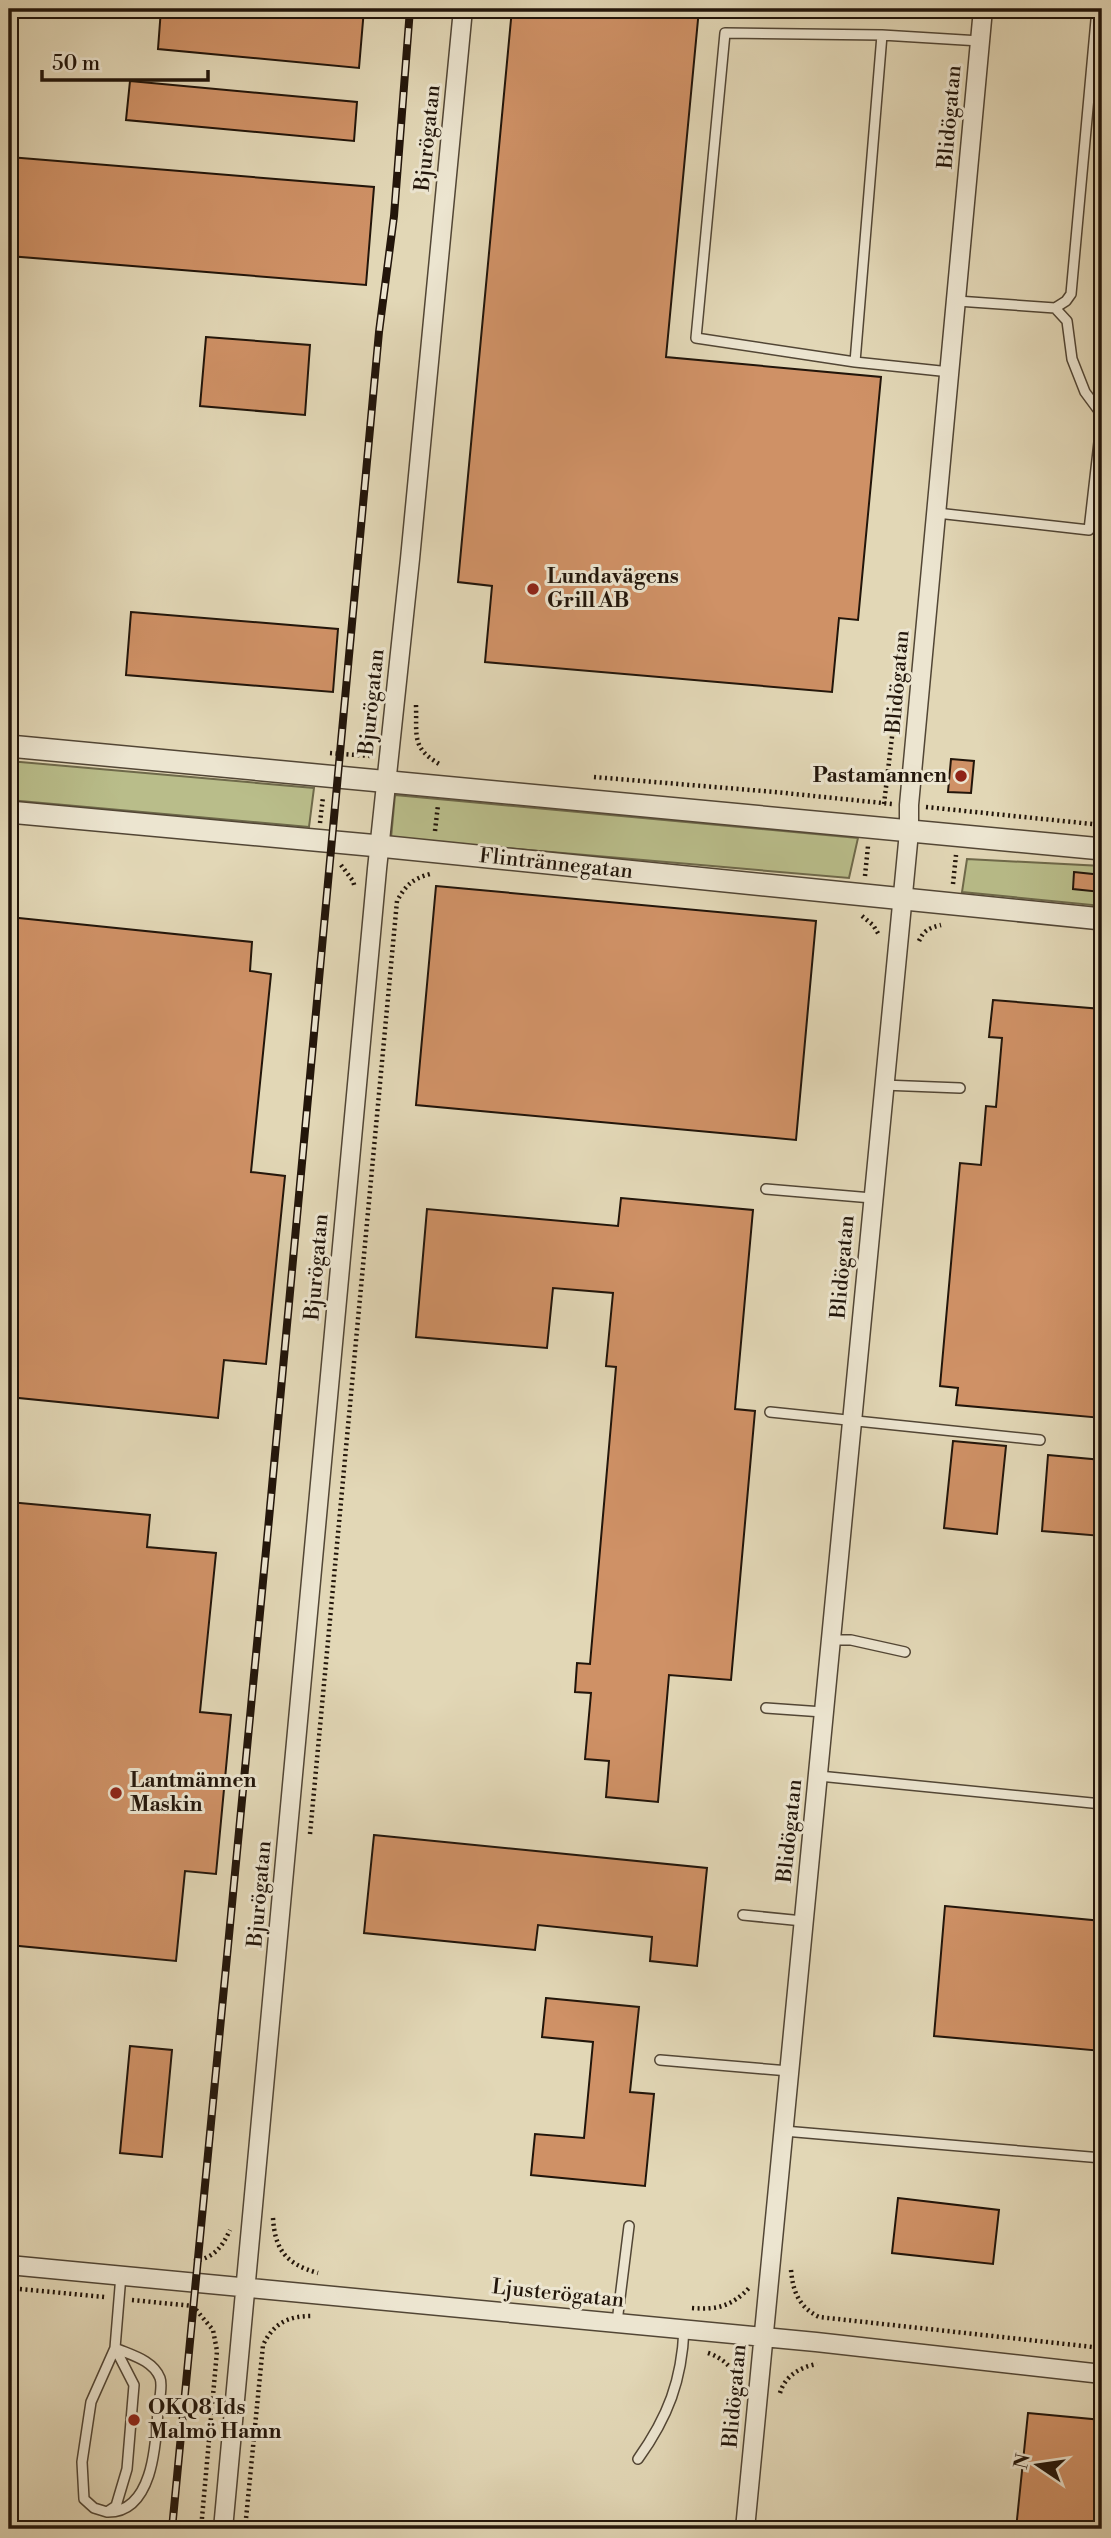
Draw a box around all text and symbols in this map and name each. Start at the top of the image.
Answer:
scale bar [42,38,208,82]
text: 50 m [52,51,100,77]
street label: Blidögatan [932,64,968,171]
street label: Bjurögatan [409,83,447,193]
place label: Lundavägens Grill AB [547,564,679,614]
marker: Lundavägens Grill AB [525,581,541,597]
street label: Blidögatan [880,629,916,736]
street label: Bjurögatan [353,647,391,757]
place label: Pastamannen [813,763,947,789]
marker: Pastamannen [953,768,969,784]
street label: Flintrännegatan [478,843,635,885]
street label: Bjurögatan [299,1212,335,1322]
street label: Blidögatan [825,1214,861,1321]
place label: Lantmännen Maskin [130,1768,257,1818]
street label: Blidögatan [772,1777,808,1885]
marker: Lantmännen Maskin [108,1785,124,1801]
street label: Bjurögatan [242,1839,278,1949]
street label: Ljusterögatan [490,2274,626,2314]
street label: Blidögatan [717,2343,753,2450]
place label: OKQ8 Ids Malmö Hamn [148,2395,281,2445]
marker: OKQ8 Ids Malmö Hamn [126,2412,142,2428]
north arrow [1002,2430,1072,2500]
text: N [1009,2451,1036,2471]

